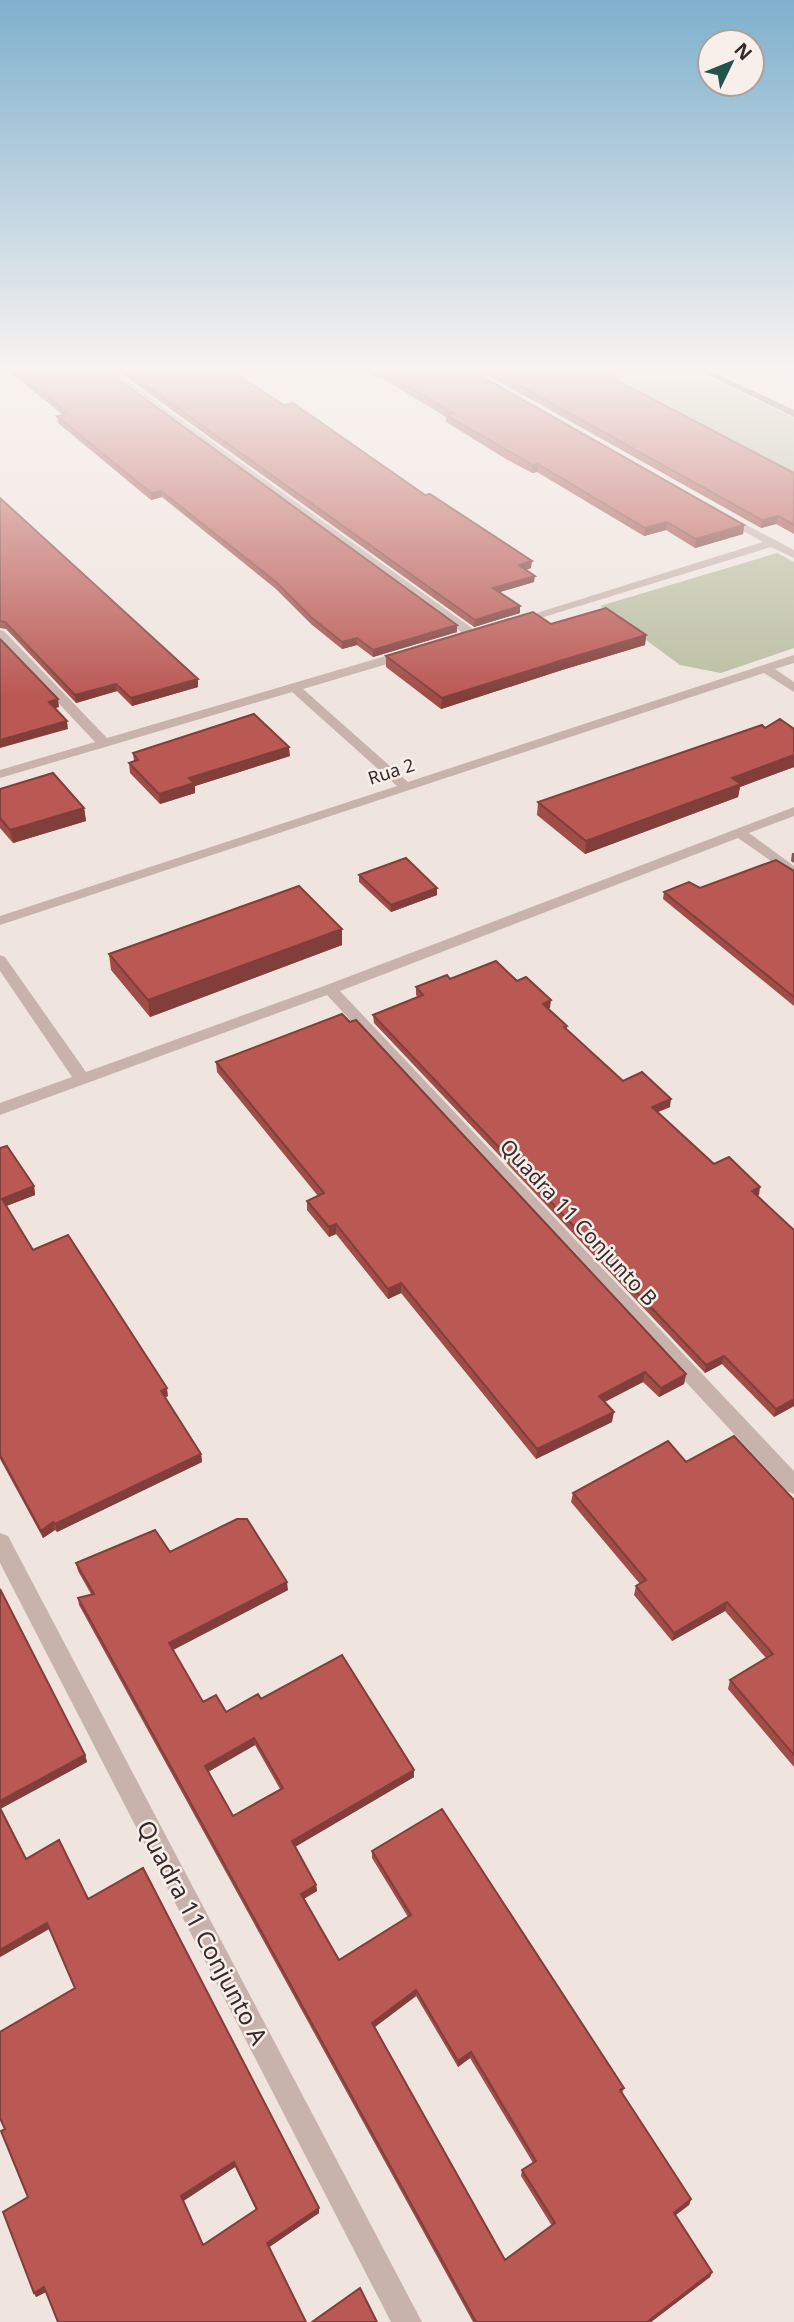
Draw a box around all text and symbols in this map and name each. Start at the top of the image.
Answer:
north arrow [696,28,766,98]
text: N [729,37,758,66]
street label: Rua 2 [365,752,417,790]
street label: Quadra 11 Conjunto B [494,1132,664,1312]
street label: Quadra 11 Conjunto A [130,1814,277,2051]

